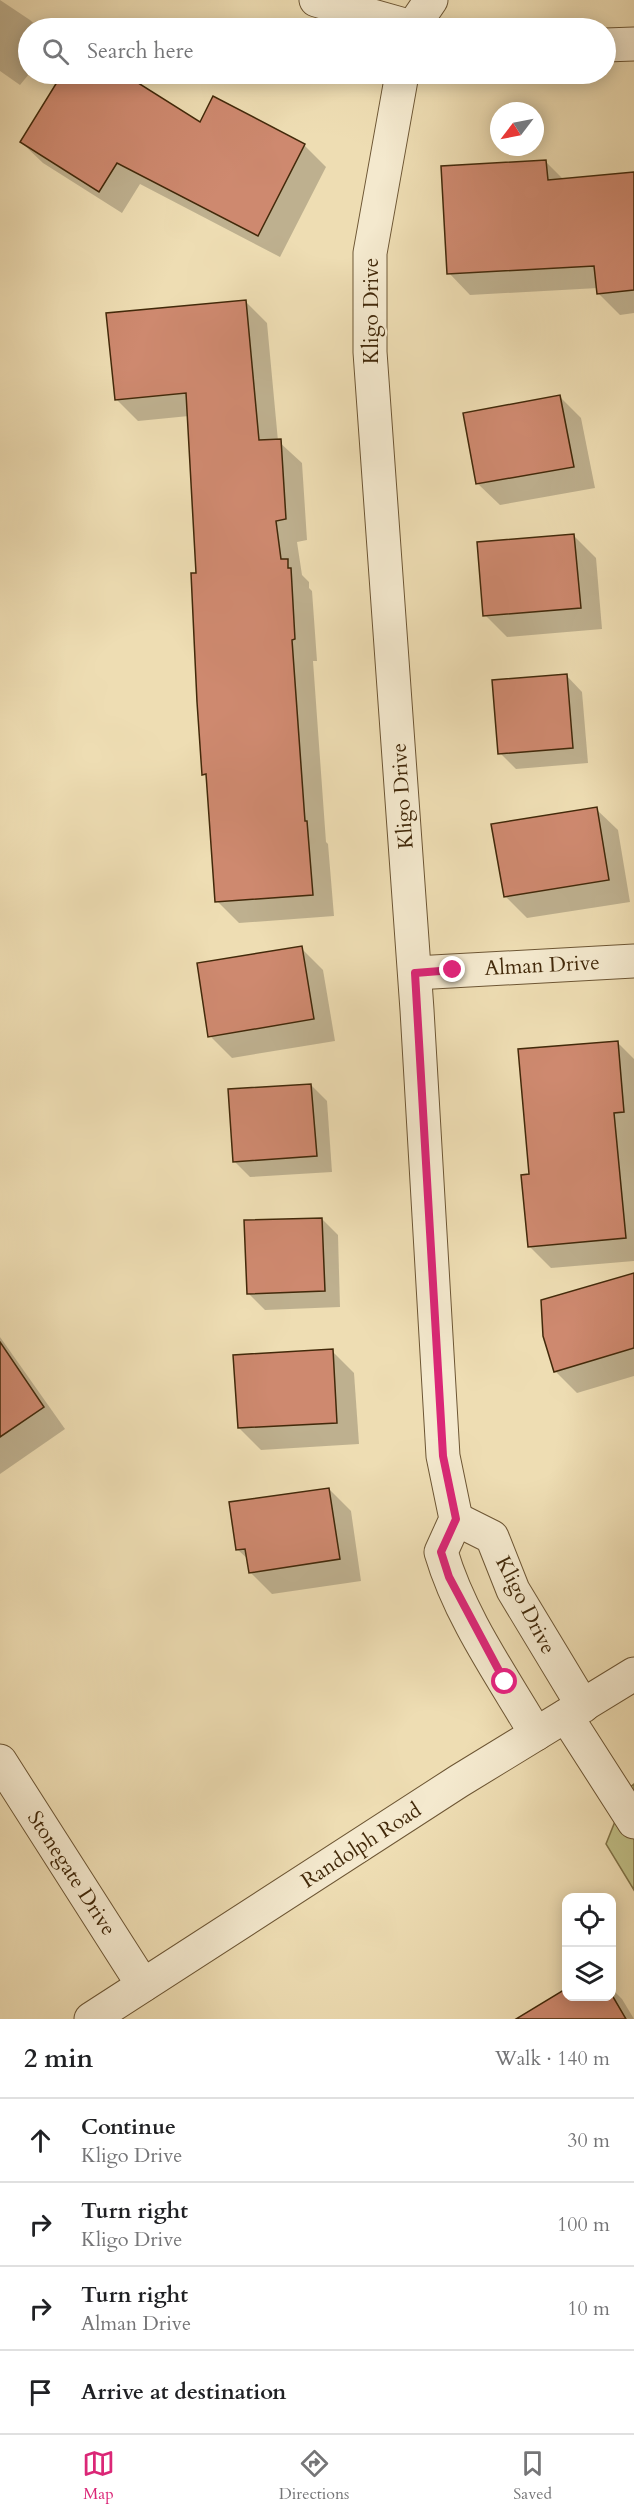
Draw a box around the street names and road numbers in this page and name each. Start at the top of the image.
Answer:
street label: Kligo Drive [357,258,386,364]
street label: Kligo Drive [384,742,421,850]
street label: Alman Drive [484,948,600,983]
street label: Kligo Drive [488,1551,563,1659]
street label: Randolph Road [296,1796,427,1895]
street label: Stonegate Drive [20,1805,123,1941]

